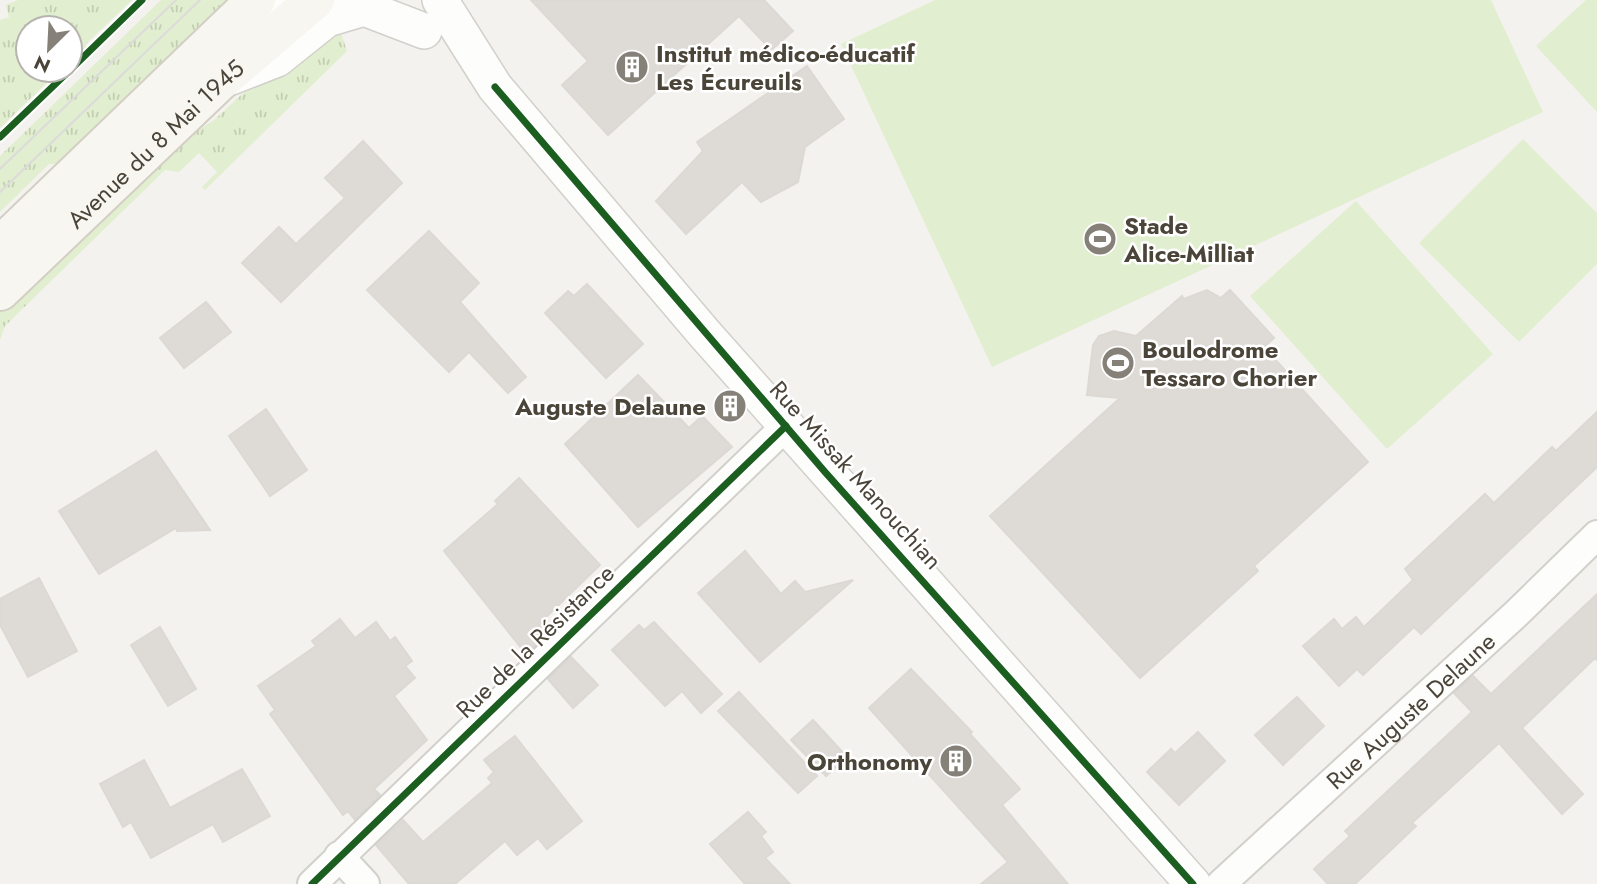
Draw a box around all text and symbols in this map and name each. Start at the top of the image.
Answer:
north arrow [14,14,84,84]
place label: Institut médico-éducatif Les Écureuils [656,36,917,99]
building icon: Institut médico-éducatif Les Écureuils [613,48,651,86]
text: N [30,49,55,79]
street label: Avenue du 8 Mai 1945 [59,51,251,236]
place label: Stade Alice-Milliat [1123,208,1254,271]
sports icon: Stade Alice-Milliat [1081,220,1119,258]
place label: Boulodrome Tessaro Chorier [1142,332,1317,395]
sports icon: Boulodrome Tessaro Chorier [1099,344,1137,382]
street label: Rue Missak Manouchian [761,373,951,577]
building icon: Auguste Delaune [711,387,749,425]
place label: Auguste Delaune [514,389,706,424]
street label: Rue de la Résistance [448,556,622,726]
street label: Rue Auguste Delaune [1318,624,1503,797]
building icon: Orthonomy [937,742,975,780]
place label: Orthonomy [807,744,932,779]

